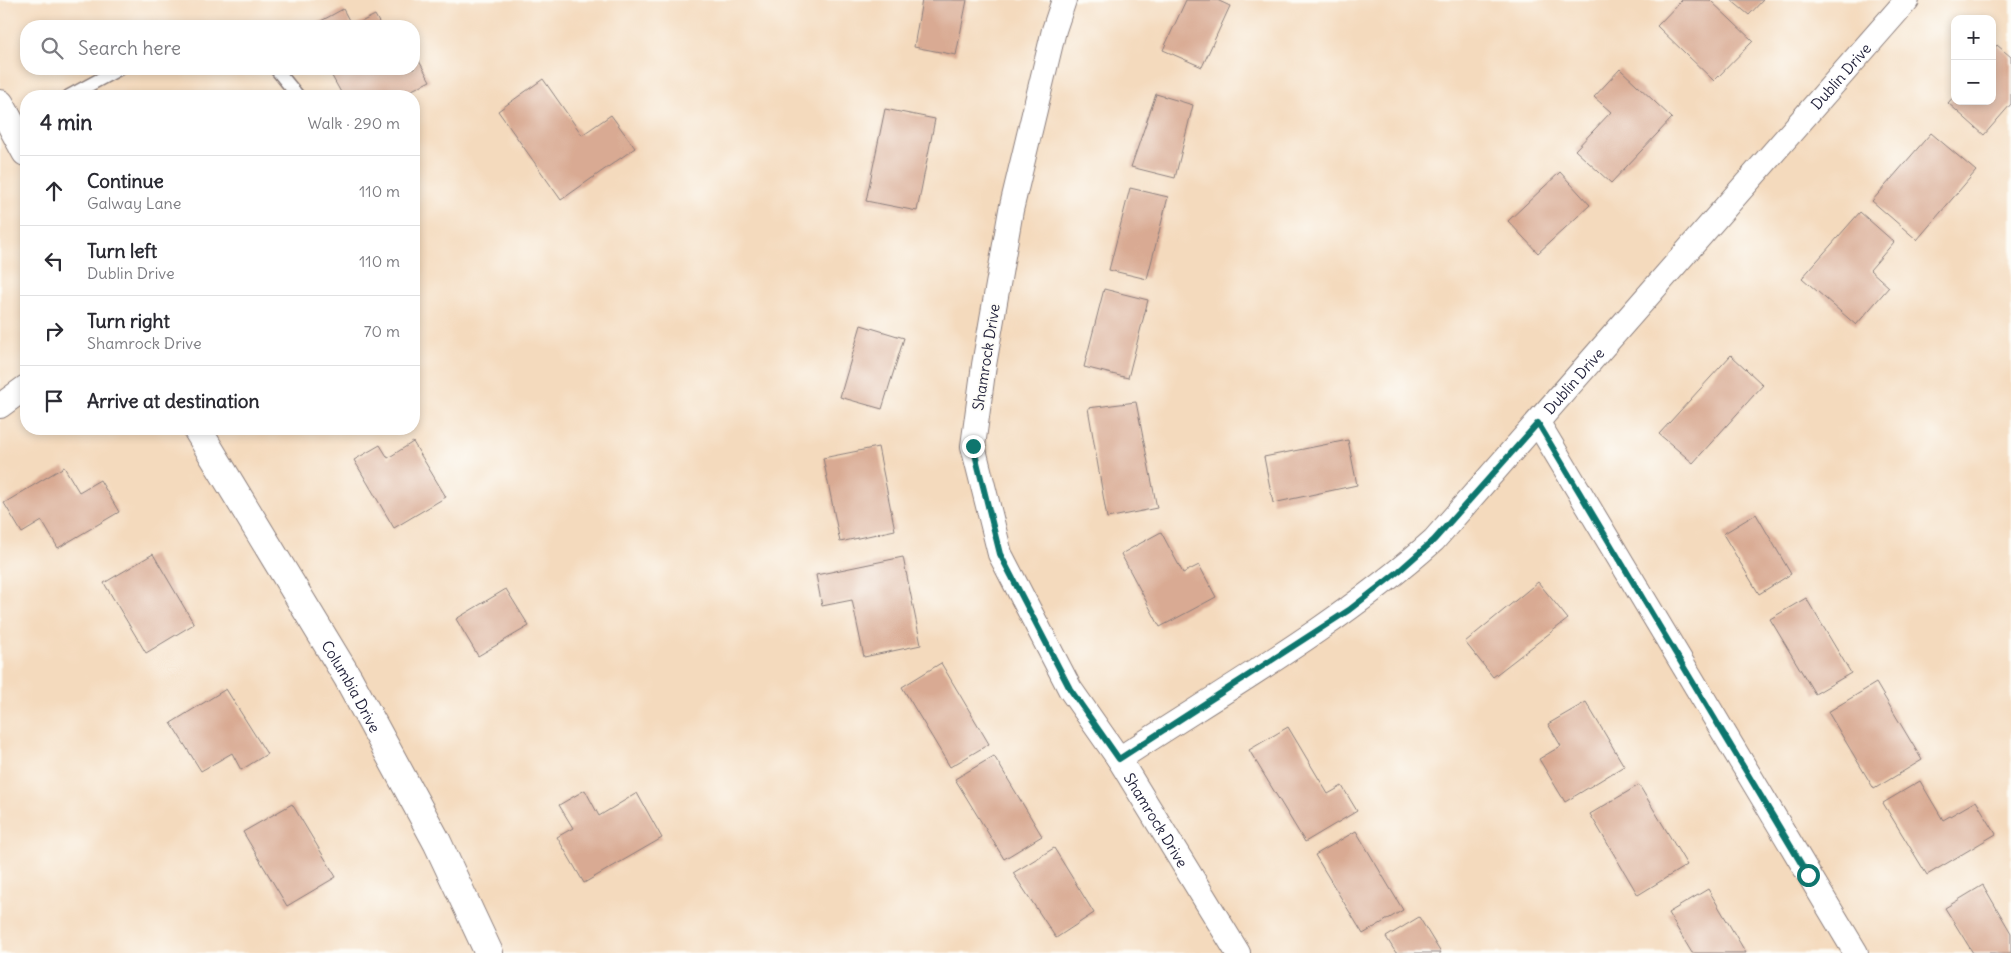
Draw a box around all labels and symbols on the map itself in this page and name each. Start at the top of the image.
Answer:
street label: Dublin Drive [1806,39,1875,113]
street label: Shamrock Drive [968,302,1004,412]
street label: Dublin Drive [1539,343,1608,418]
route end [962,435,985,458]
street label: Columbia Drive [318,637,385,735]
street label: Shamrock Drive [1120,769,1193,871]
route start [1797,864,1820,887]

